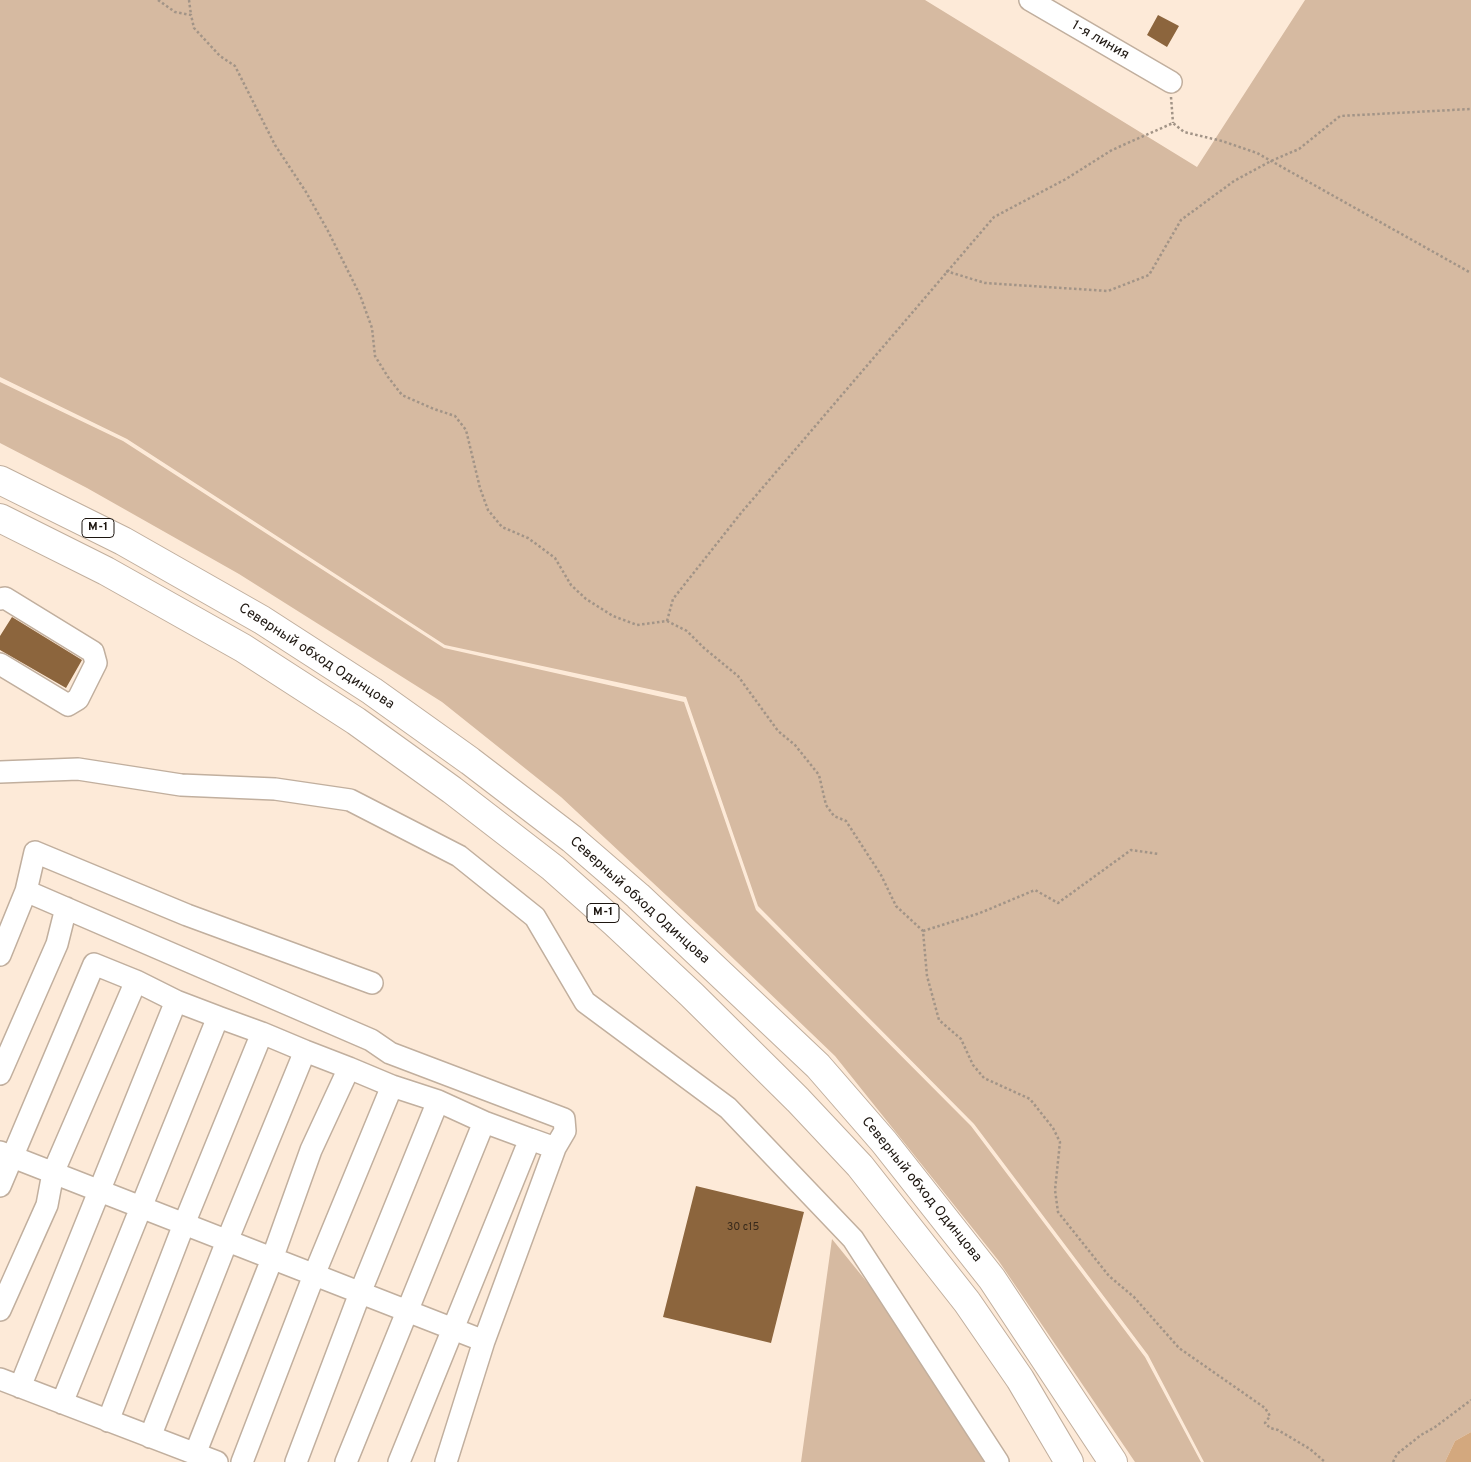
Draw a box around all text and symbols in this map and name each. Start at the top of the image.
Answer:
street label: 1-я линия [1068,18,1132,64]
road number: М-1 [82,518,114,538]
street label: Северный обход Одинцова [235,600,397,714]
street label: Северный обход Одинцова [566,834,712,968]
road number: М-1 [587,904,619,922]
street label: Северный обход Одинцова [857,1114,985,1266]
house number: 30 с15 [727,1221,759,1235]

